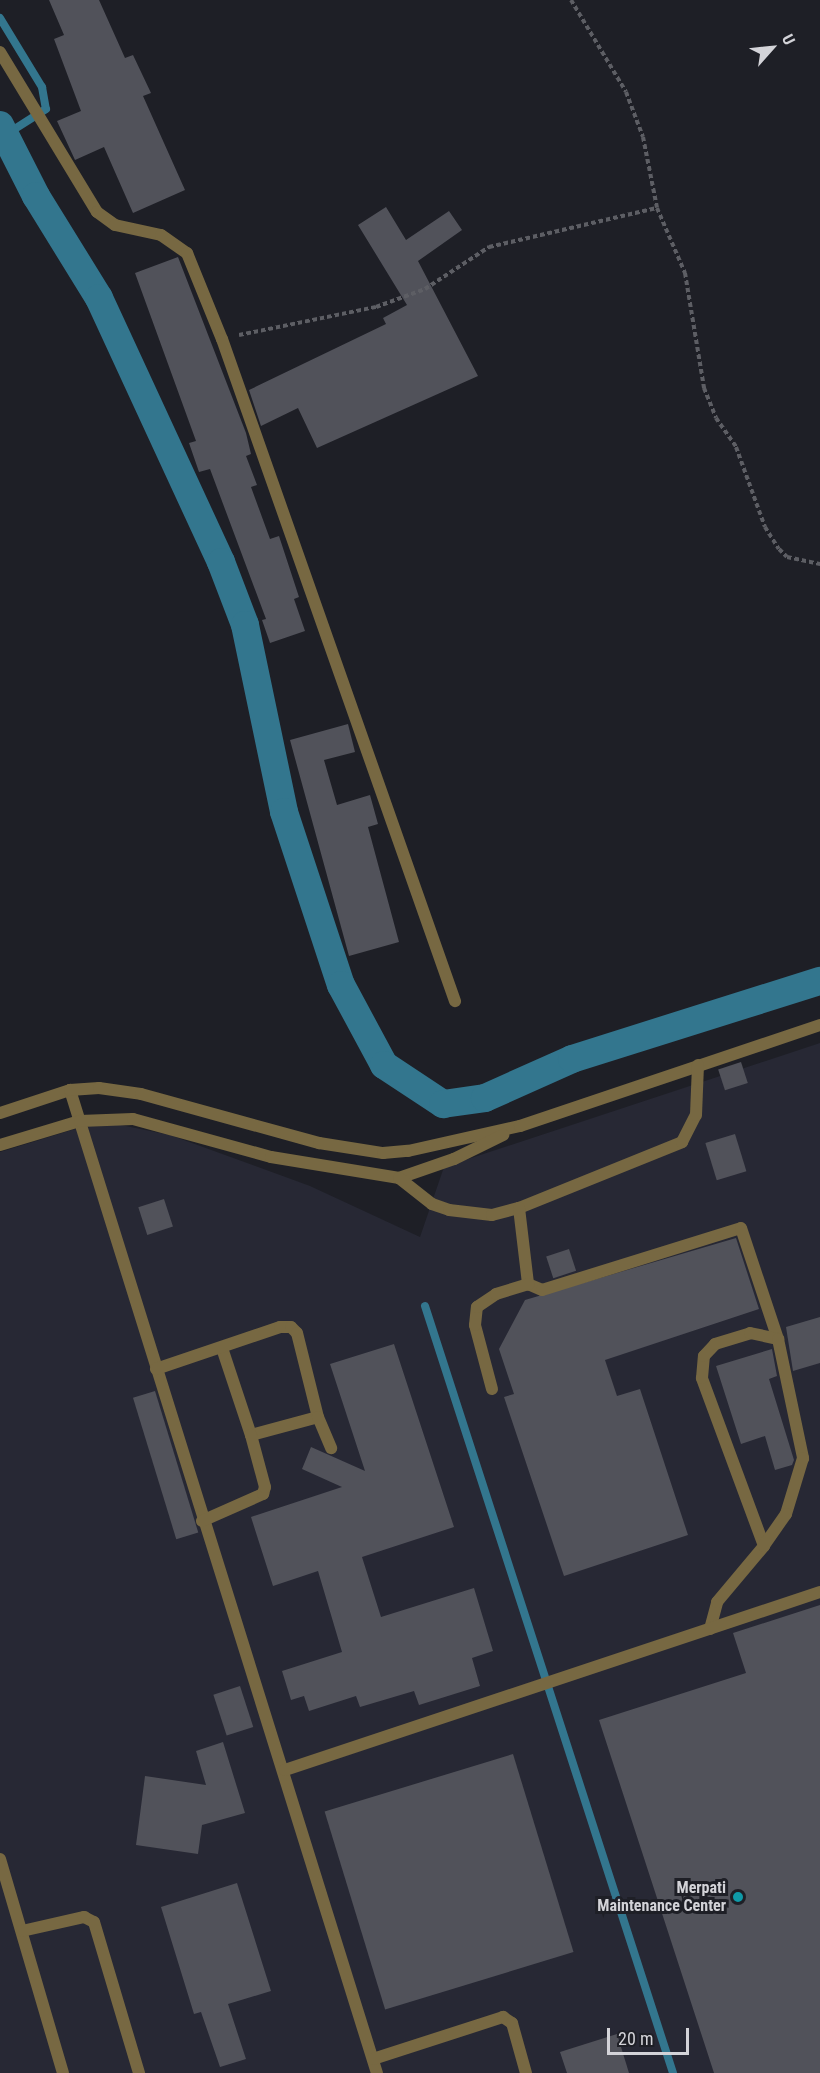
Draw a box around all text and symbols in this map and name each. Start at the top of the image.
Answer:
north arrow [742,18,802,78]
text: U [778,31,799,48]
place label: Merpati Maintenance Center [597,1878,726,1916]
marker: Merpati Maintenance Center [731,1890,745,1904]
scale bar [610,2016,692,2054]
text: 20 m [618,2028,653,2049]

